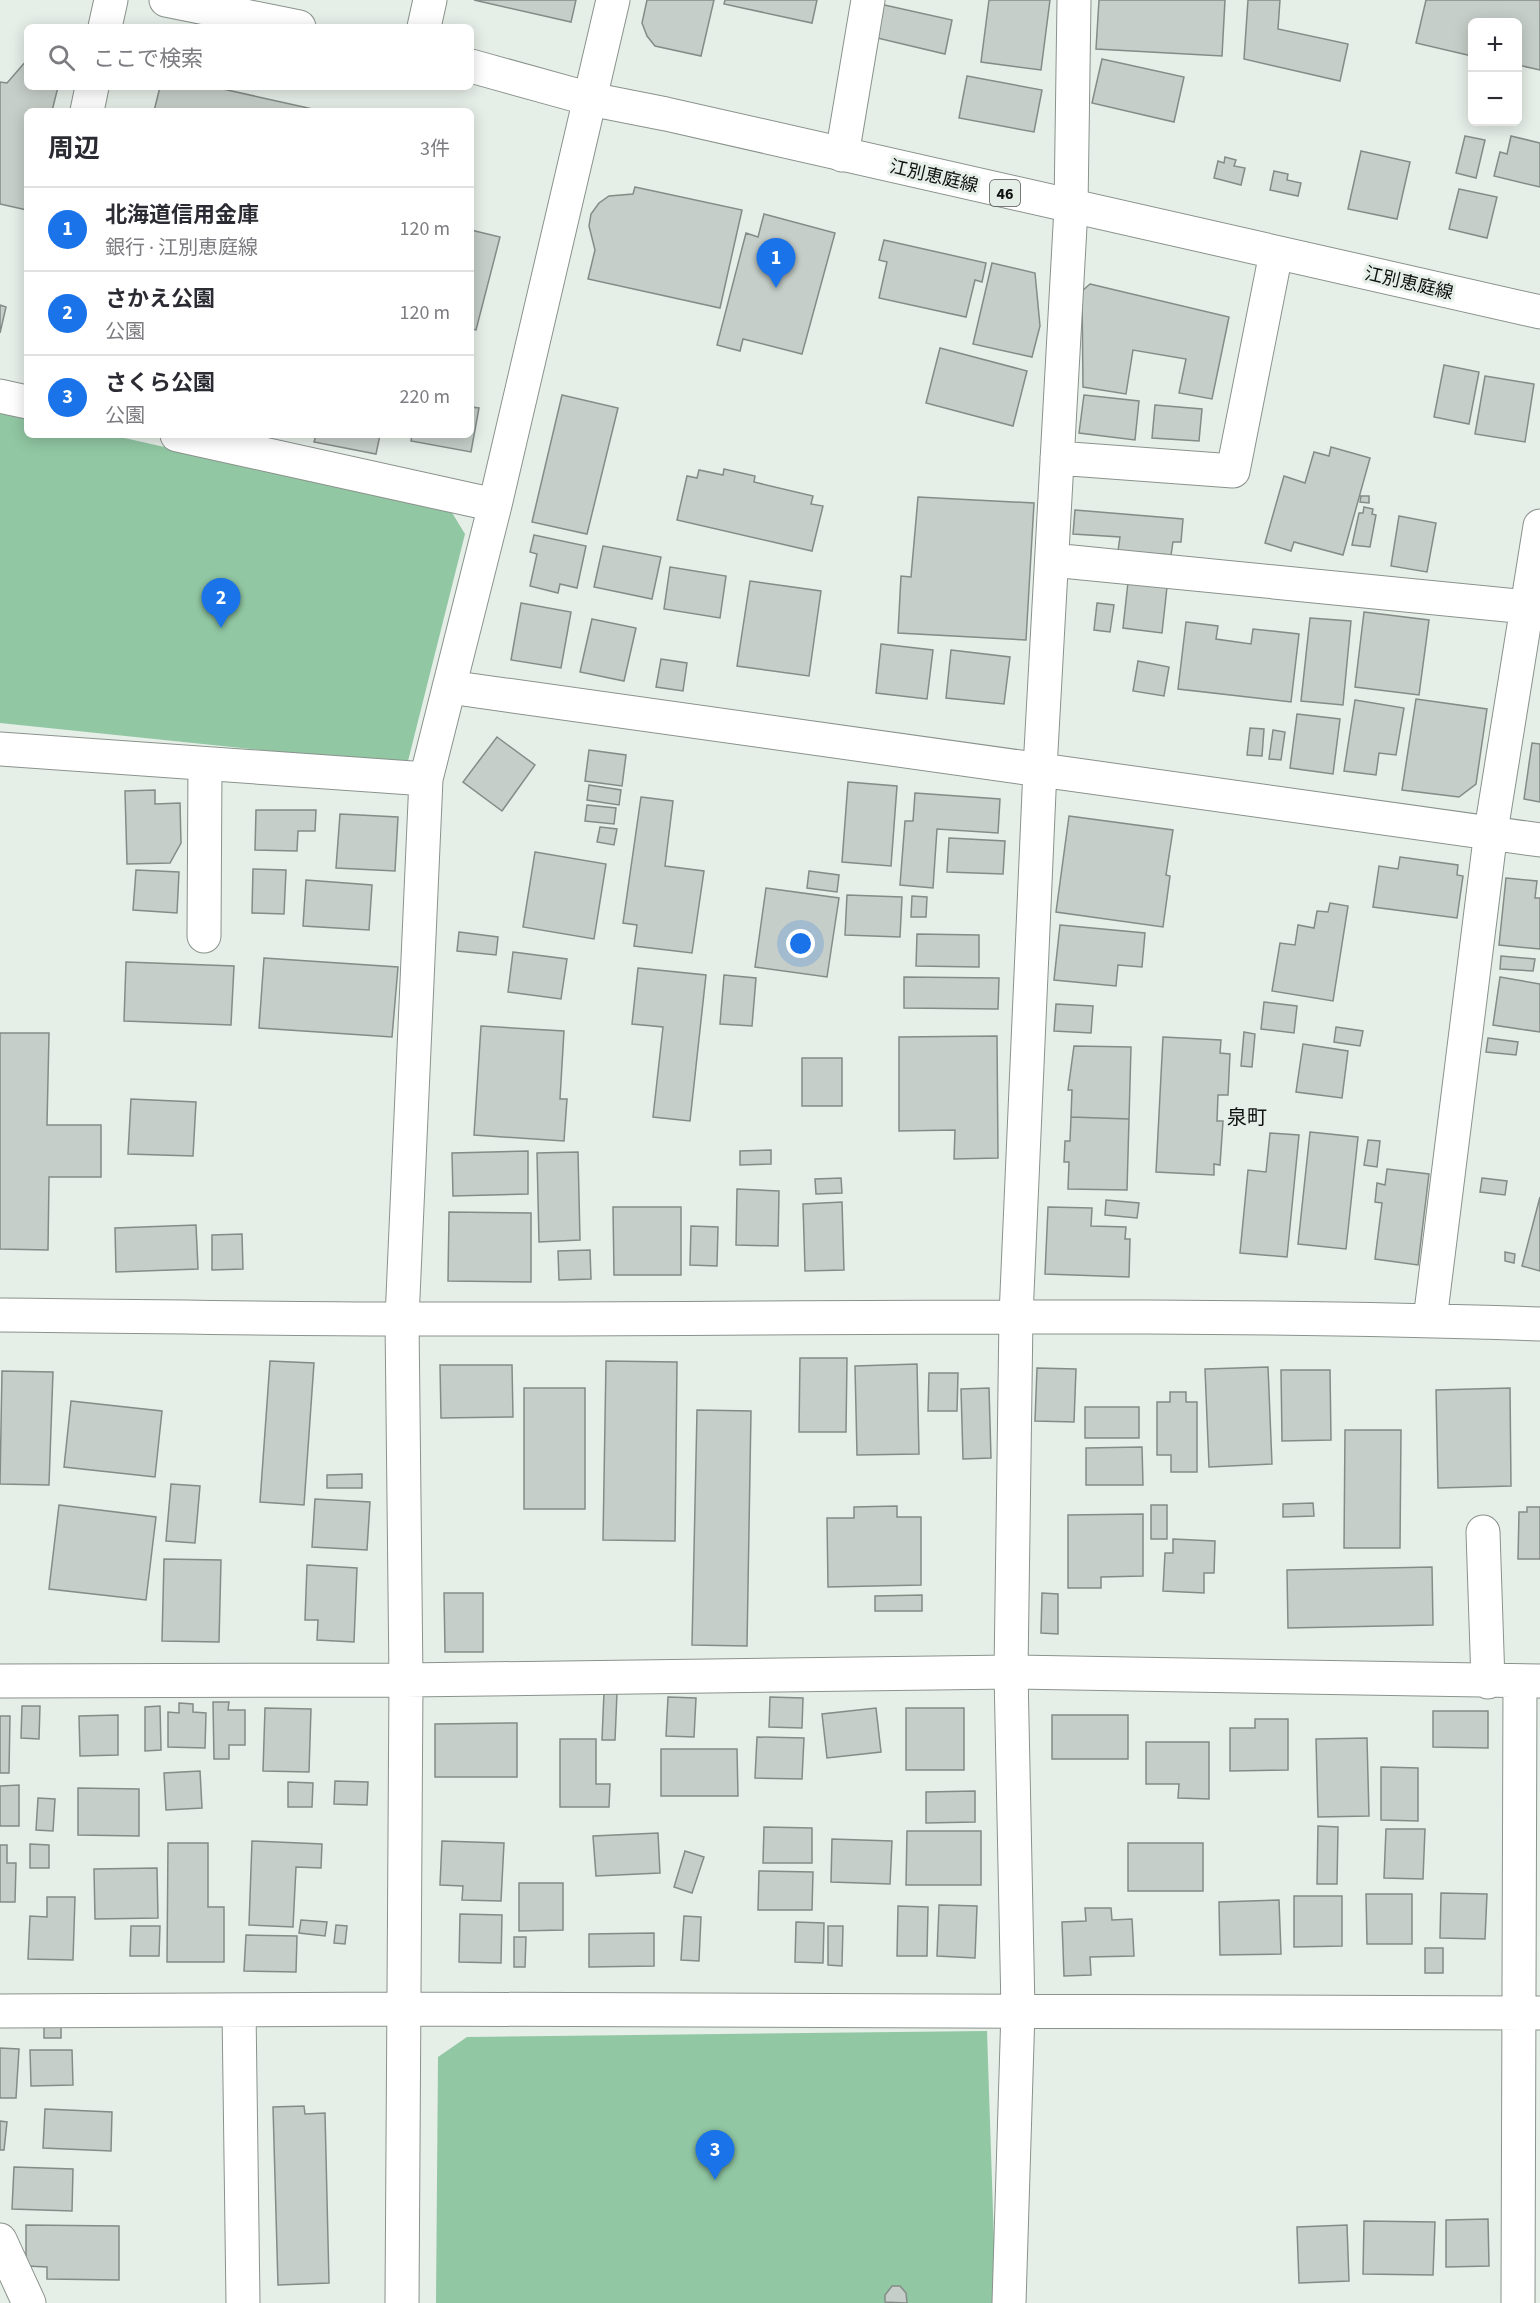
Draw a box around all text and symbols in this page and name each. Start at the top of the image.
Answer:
map controls [1468,18,1522,126]
button: + [1468,18,1522,72]
search box [24,24,474,90]
icon: search [45,41,78,74]
text: ここで検索 [93,43,203,75]
button: − [1468,72,1522,126]
text: 周辺 [48,130,100,167]
text: 3件 [420,135,450,163]
street label: 江別恵庭線 [887,154,981,199]
road number: 46 [990,180,1020,206]
text: 北海道信用金庫 [105,199,259,231]
text: 1 [62,215,73,243]
text: 120 m [400,215,450,243]
text: 銀行 · 江別恵庭線 [105,234,258,262]
pin: 1 [756,238,796,288]
street label: 江別恵庭線 [1362,261,1456,306]
text: さかえ公園 [105,283,215,315]
text: 2 [62,299,73,327]
text: 120 m [400,299,450,327]
text: 公園 [105,318,145,346]
text: さくら公園 [105,367,215,399]
text: 3 [62,383,73,411]
text: 220 m [400,383,450,411]
text: 公園 [105,402,145,430]
pin: 2 [202,578,240,628]
your location [786,929,815,958]
district label: 泉町 [1227,1104,1267,1132]
pin: 3 [696,2130,734,2180]

